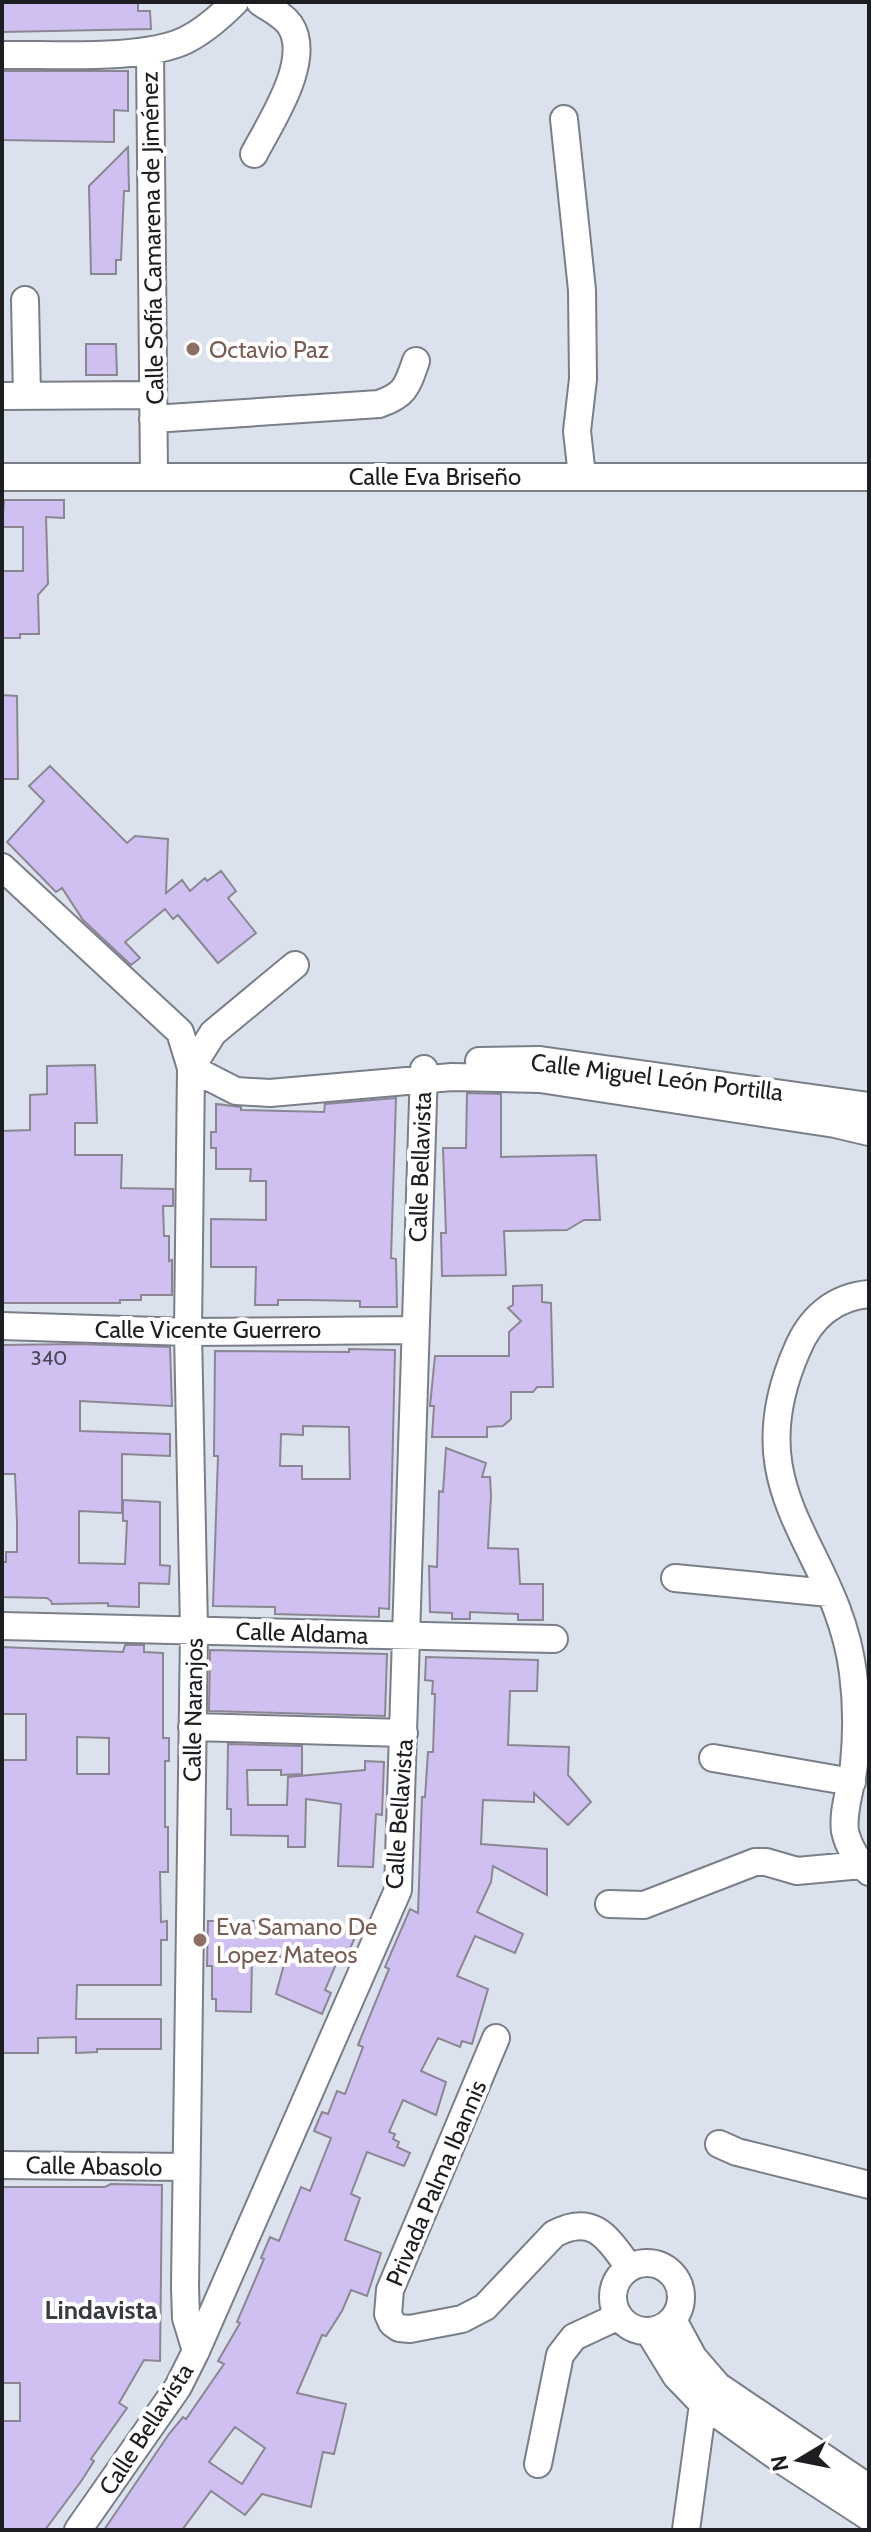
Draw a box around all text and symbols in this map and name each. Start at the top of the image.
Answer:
street label: Calle Sofía Camarena de Jiménez [135,71,169,405]
place label: Octavio Paz [209,335,329,364]
marker: Octavio Paz [184,340,202,358]
street label: Calle Eva Briseño [349,462,521,491]
street label: Calle Miguel León Portilla [529,1047,785,1107]
street label: Calle Bellavista [403,1091,437,1243]
street label: Calle Vicente Guerrero [95,1315,321,1344]
house number: 340 [31,1346,67,1370]
street label: Calle Aldama [235,1616,369,1650]
street label: Calle Naranjos [177,1638,209,1782]
street label: Calle Bellavista [379,1737,419,1890]
place label: Eva Samano De Lopez Mateos [216,1912,377,1969]
marker: Eva Samano De Lopez Mateos [191,1931,209,1949]
street label: Privada Palma Ibannis [380,2076,493,2290]
street label: Calle Abasolo [25,2150,163,2182]
district label: Lindavista [45,2294,158,2326]
street label: Calle Bellavista [93,2358,199,2500]
north arrow [759,2420,839,2500]
text: N [765,2453,794,2473]

